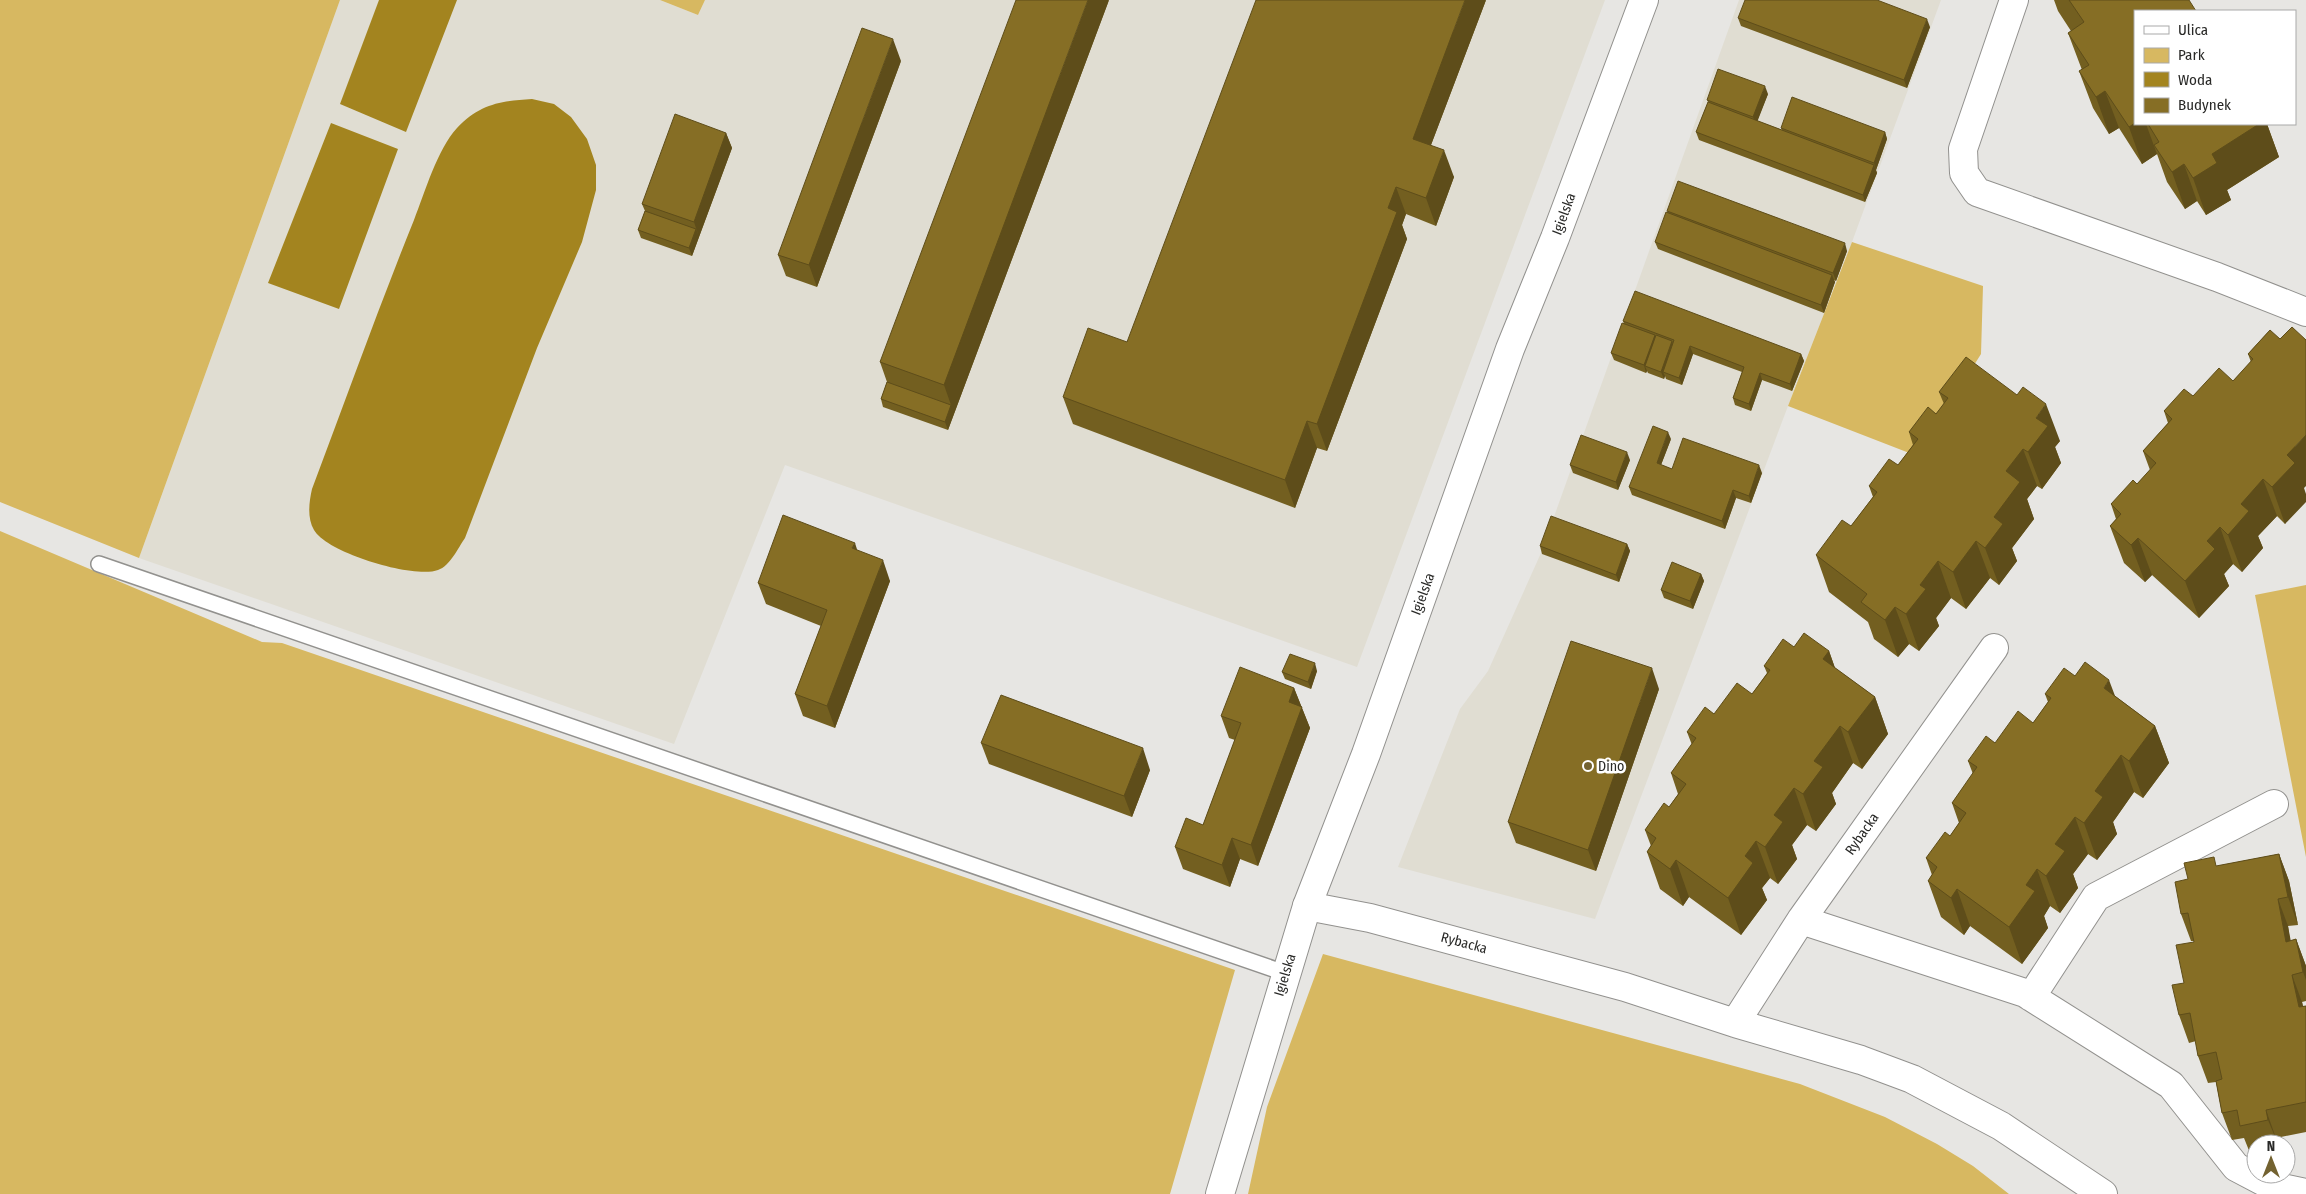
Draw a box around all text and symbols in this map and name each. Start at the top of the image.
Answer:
legend [2134,10,2296,125]
text: Ulica [2178,21,2208,39]
text: Park [2178,46,2205,64]
text: Woda [2178,71,2212,89]
text: Budynek [2178,96,2231,114]
street label: Igielska [1549,191,1579,237]
street label: Igielska [1408,571,1438,617]
place label: Dino [1598,758,1624,775]
marker: Dino [1582,760,1594,772]
street label: Rybacka [1841,810,1883,858]
street label: Rybacka [1439,929,1489,957]
street label: Igielska [1271,952,1300,998]
north arrow [2246,1134,2296,1184]
text: N [2267,1138,2275,1155]

